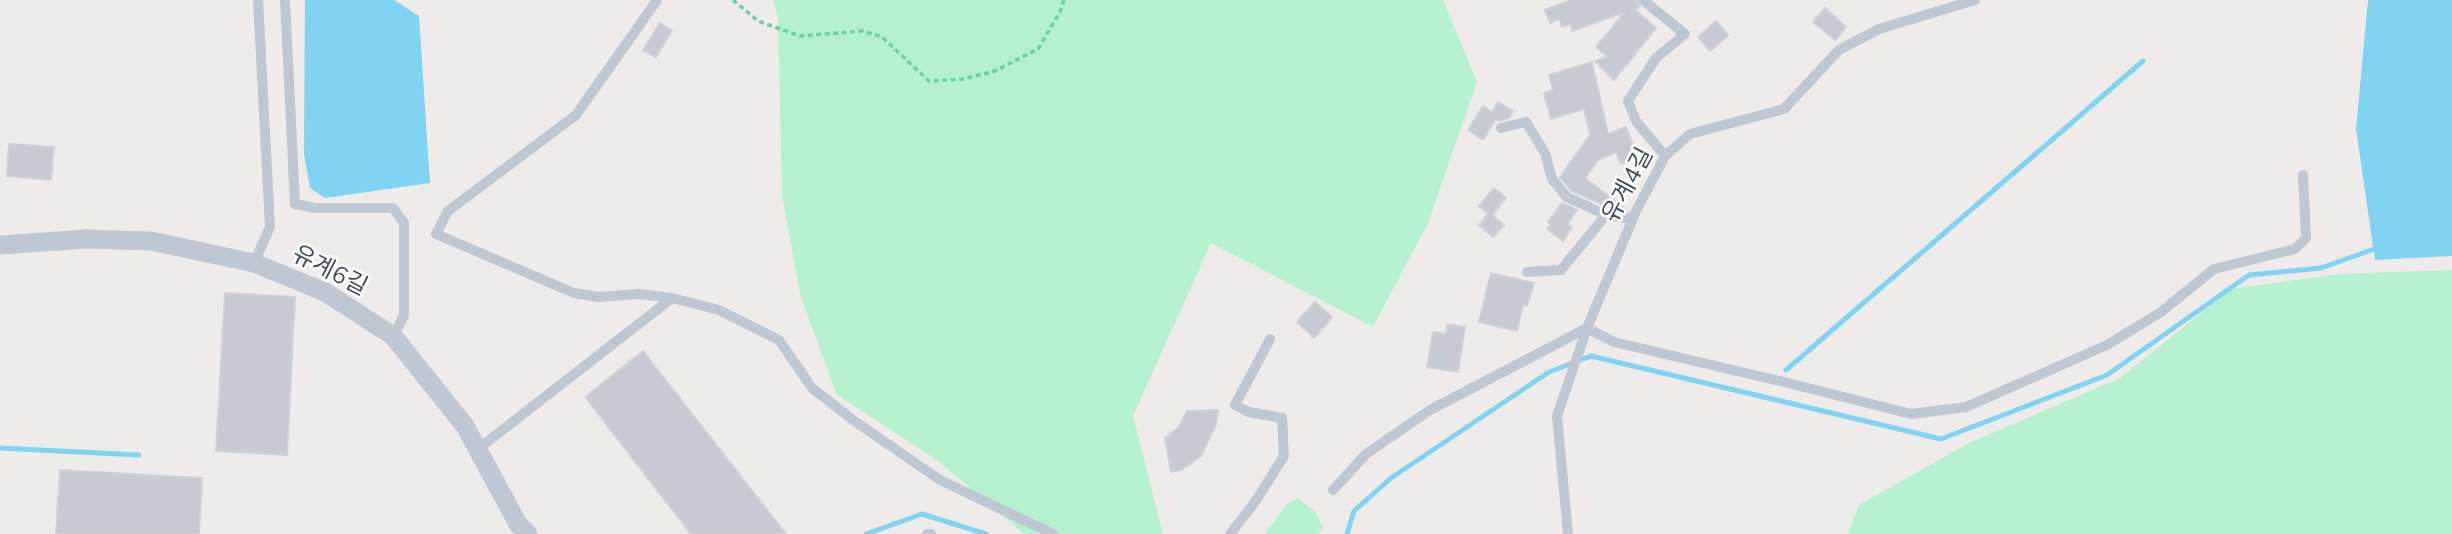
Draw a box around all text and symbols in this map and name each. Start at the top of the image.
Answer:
street label: 유계4길 [1597,144,1661,228]
street label: 유계6길 [287,241,371,303]

